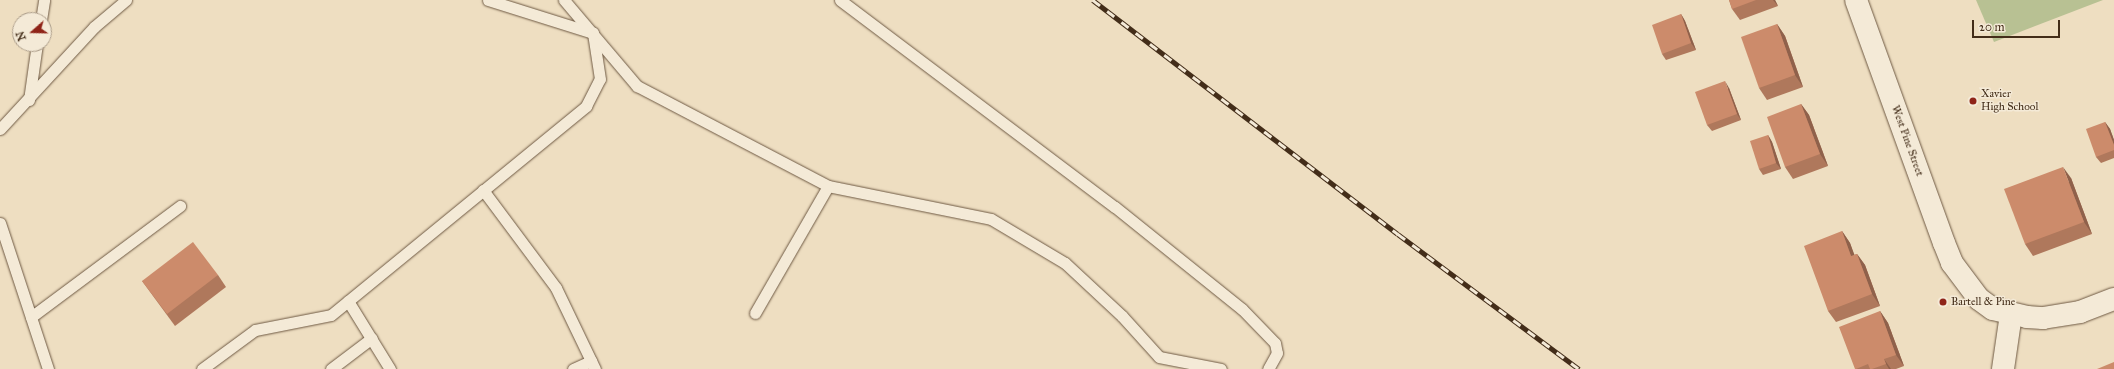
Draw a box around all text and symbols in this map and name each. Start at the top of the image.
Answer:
north arrow [12,12,52,52]
scale bar [1974,12,2062,38]
text: 20 m [1979,20,2005,34]
text: N [13,29,29,43]
place label: Xavier High School [1981,88,2038,114]
marker: Xavier High School [1968,96,1978,106]
street label: West Pine Street [1888,104,1926,178]
place label: Bartell & Pine [1951,295,2015,309]
marker: Bartell & Pine [1938,297,1948,307]

